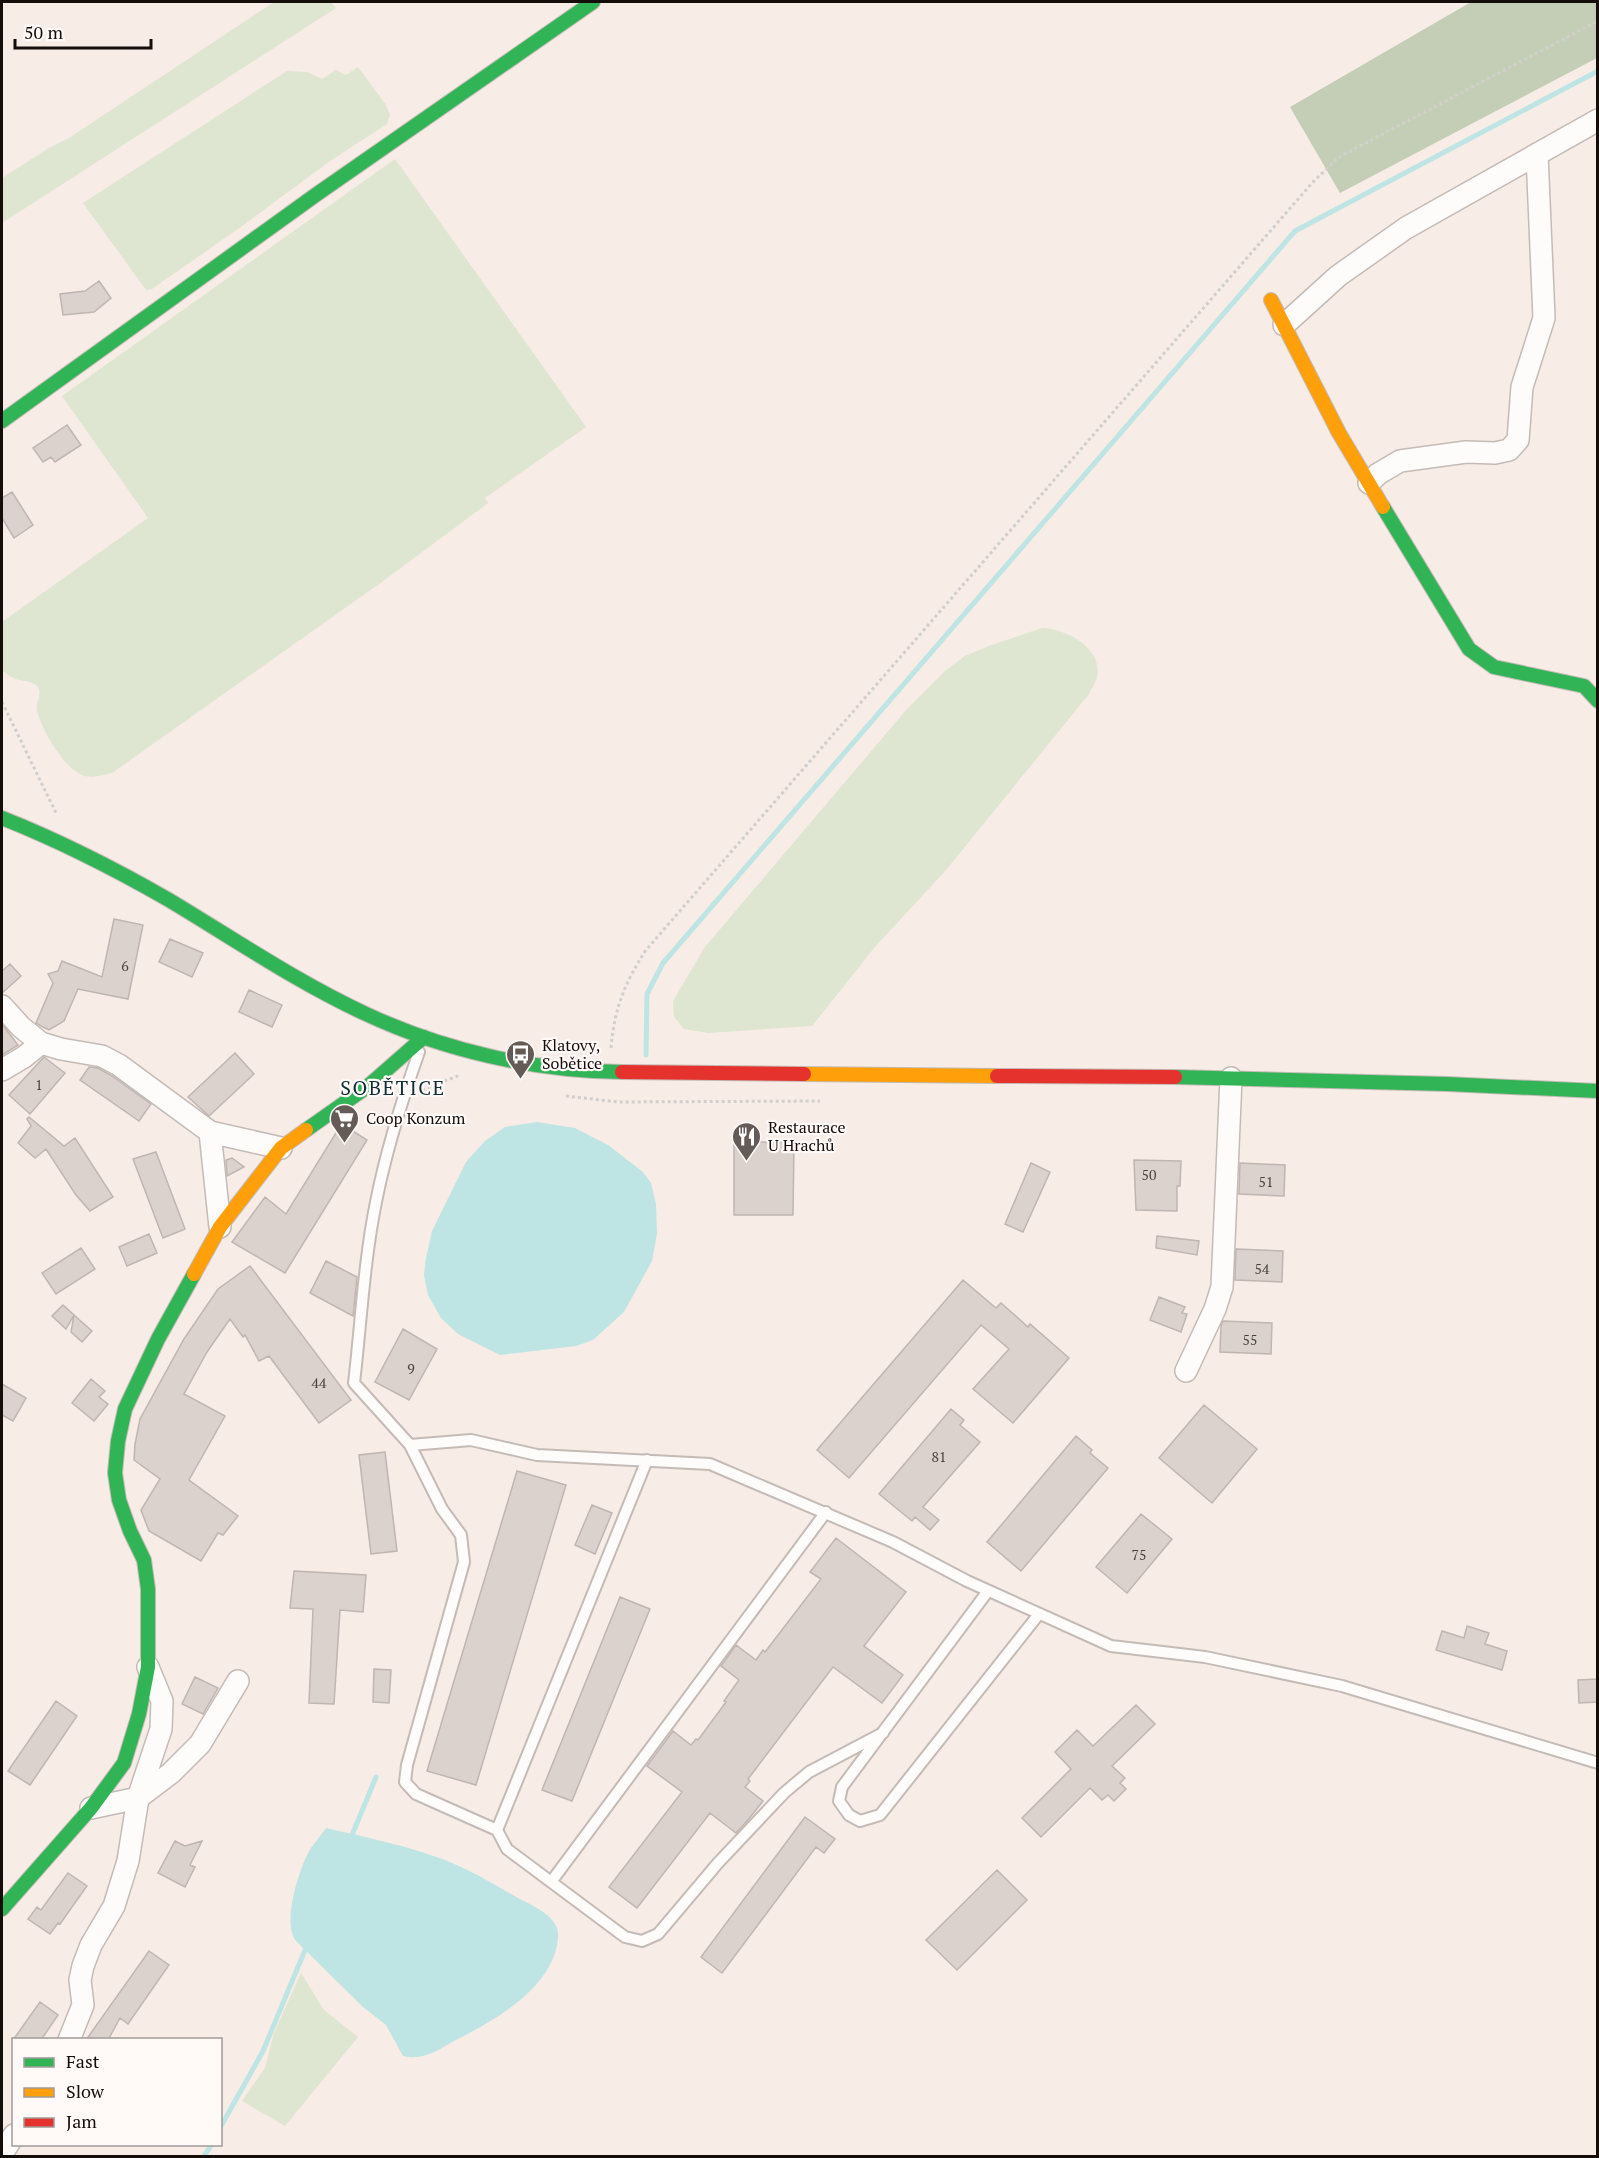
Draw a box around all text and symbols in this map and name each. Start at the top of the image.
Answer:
scale bar [15,12,152,50]
text: 50 m [24,20,64,44]
house number: 6 [121,956,129,975]
place label: Klatovy, Sobětice [542,1034,602,1074]
bus stop icon: Klatovy, Sobětice [505,1038,537,1080]
district label: SOBĚTICE [340,1074,446,1101]
house number: 1 [35,1075,43,1094]
supermarket icon: Coop Konzum [329,1102,361,1144]
place label: Coop Konzum [366,1107,465,1129]
place label: Restaurace U Hrachů [768,1116,846,1156]
restaurant icon: Restaurace U Hrachů [731,1120,763,1162]
house number: 50 [1142,1165,1156,1184]
house number: 51 [1259,1172,1273,1191]
house number: 54 [1255,1259,1270,1278]
house number: 55 [1243,1330,1257,1349]
house number: 9 [407,1359,415,1378]
house number: 44 [312,1373,327,1392]
house number: 81 [932,1447,946,1466]
house number: 75 [1132,1545,1146,1564]
legend [12,2038,222,2146]
text: Fast [66,2049,100,2073]
text: Slow [66,2079,105,2103]
text: Jam [66,2109,97,2133]

